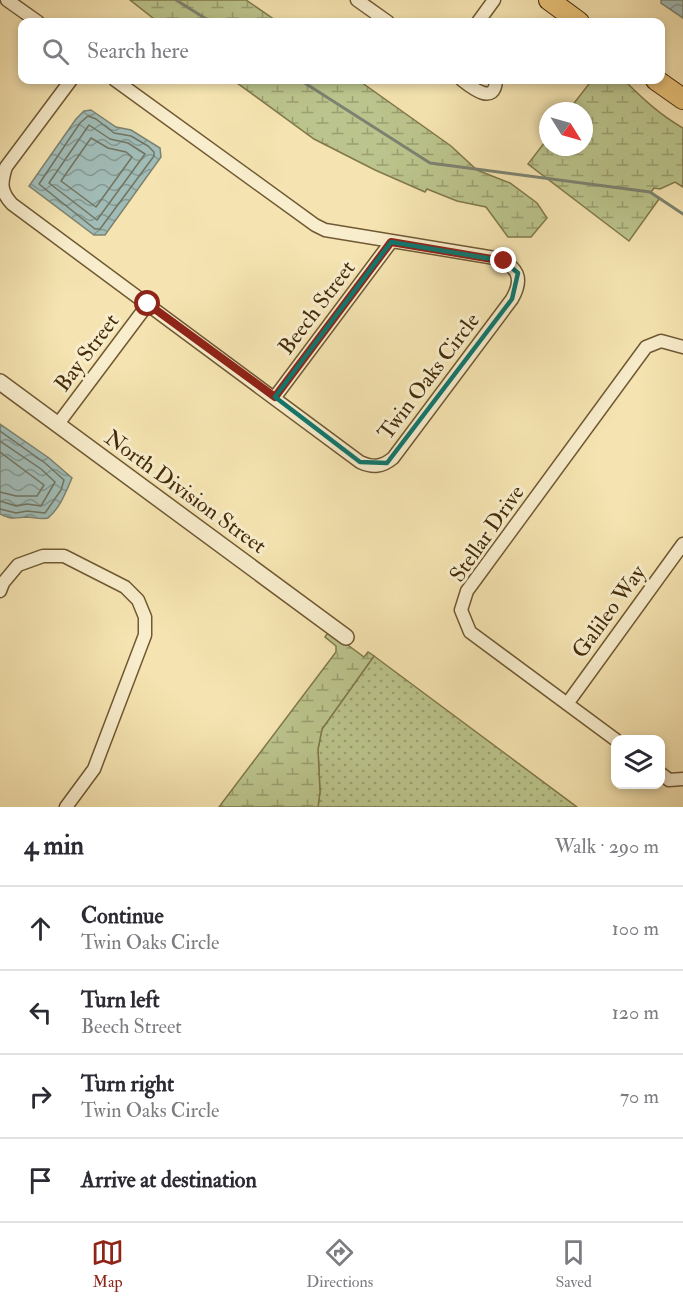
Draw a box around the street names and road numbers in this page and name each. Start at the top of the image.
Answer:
street label: Beech Street [272,255,361,360]
street label: Twin Oaks Circle [372,307,486,446]
street label: Bay Street [48,308,125,397]
street label: North Division Street [99,424,272,560]
street label: Stellar Drive [443,480,530,588]
street label: Galileo Way [566,559,652,663]

